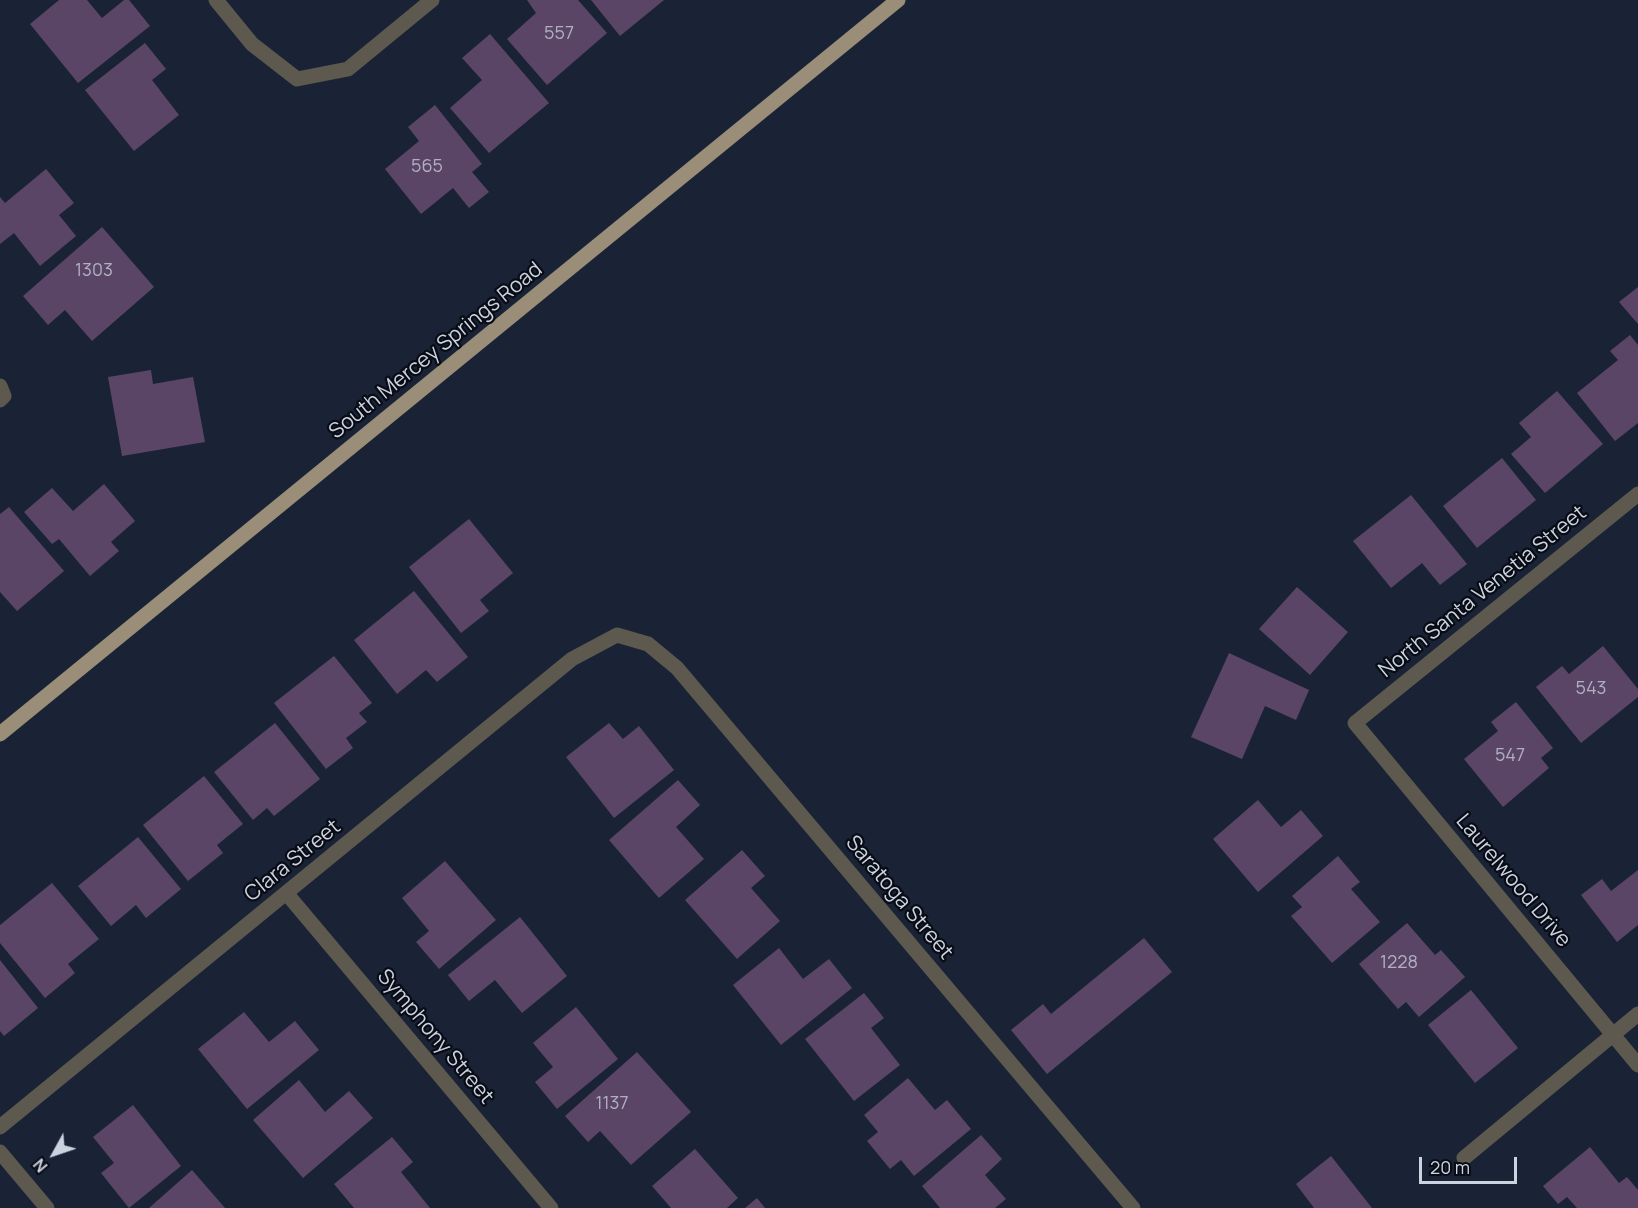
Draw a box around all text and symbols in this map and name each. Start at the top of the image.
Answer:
house number: 557 [544,23,574,45]
house number: 565 [411,156,443,178]
street label: South Mercey Springs Road [324,257,548,445]
house number: 1303 [75,260,113,282]
street label: North Santa Venetia Street [1374,500,1592,684]
house number: 543 [1576,678,1606,700]
house number: 547 [1495,745,1525,767]
street label: Laurelwood Drive [1450,809,1576,953]
street label: Clara Street [240,815,346,907]
street label: Saratoga Street [840,831,958,965]
house number: 1228 [1380,952,1418,974]
street label: Symphony Street [371,965,499,1109]
house number: 1137 [595,1093,629,1115]
north arrow [24,1124,84,1184]
scale bar [1422,1145,1520,1183]
text: N [28,1154,52,1177]
text: 20 m [1430,1155,1470,1179]

